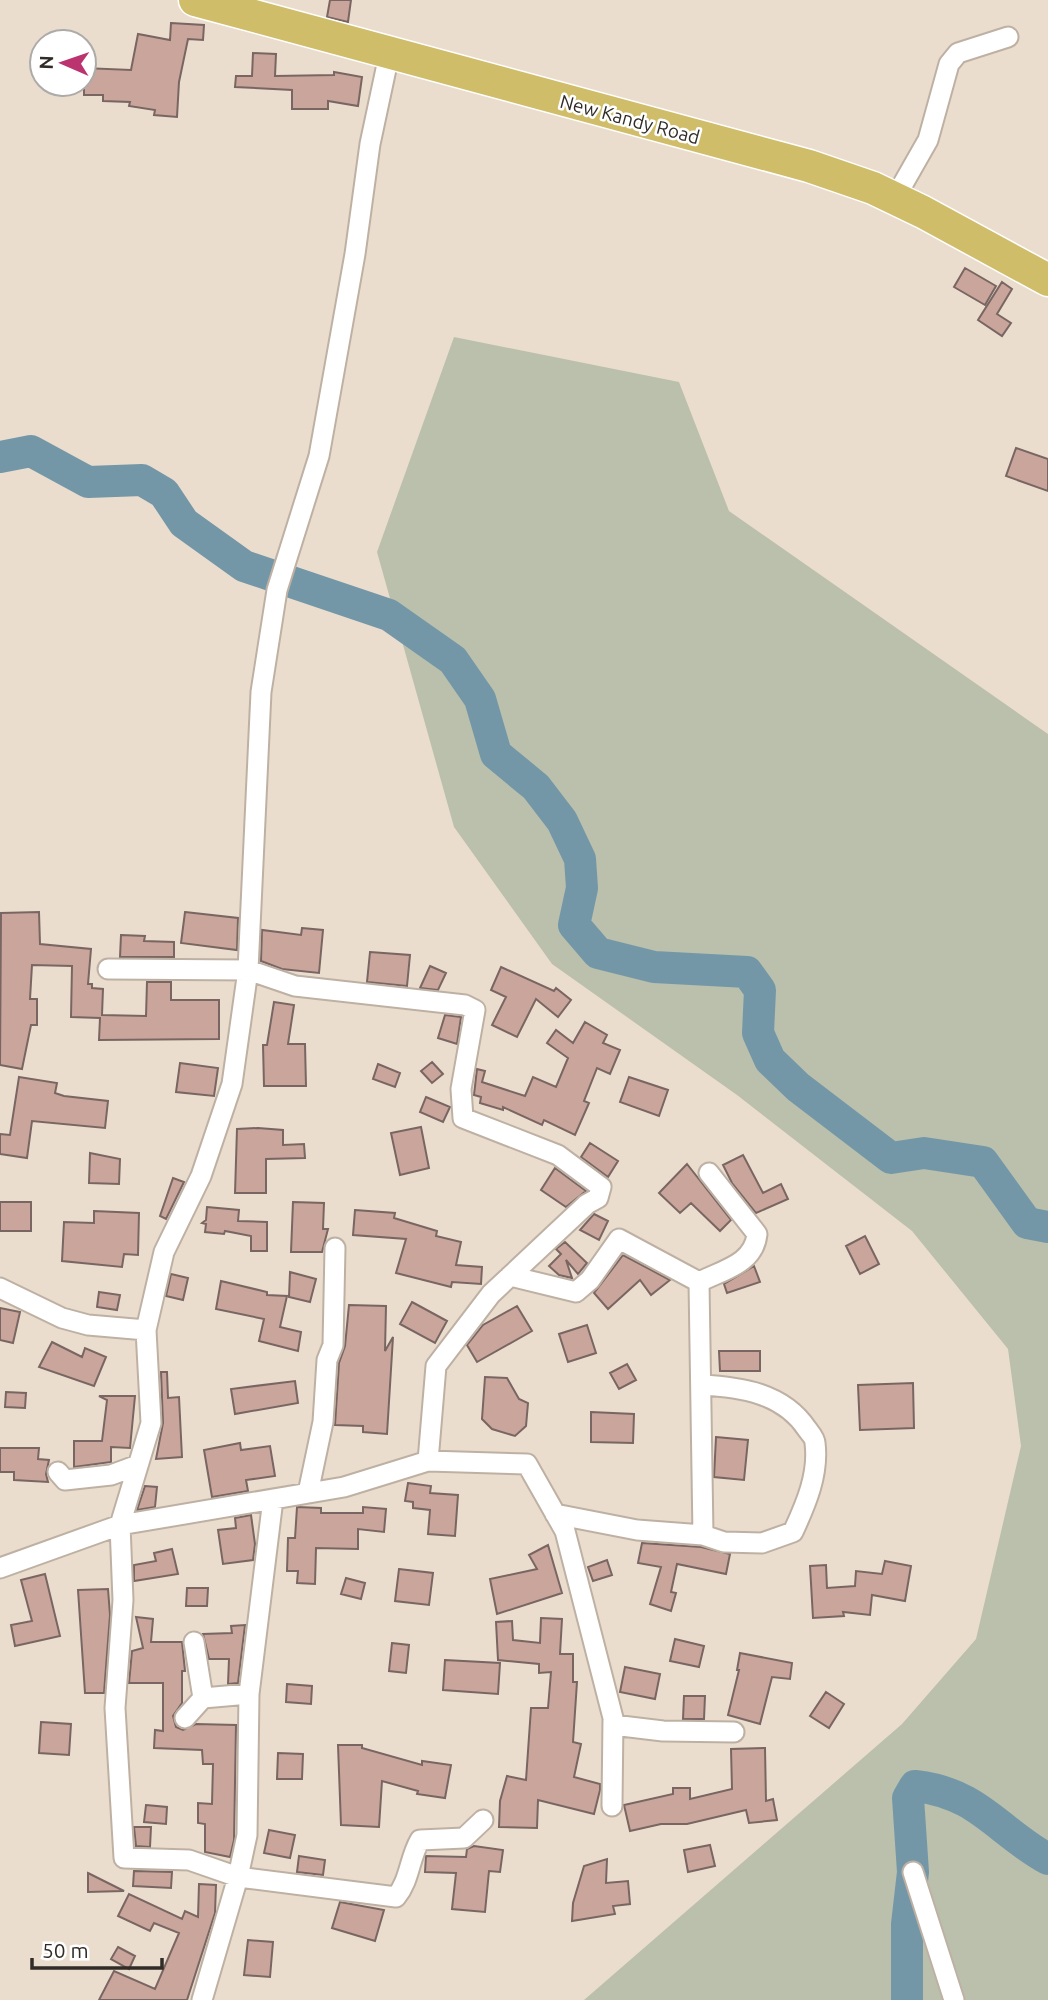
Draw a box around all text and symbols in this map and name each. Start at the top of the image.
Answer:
north arrow [28,28,98,98]
text: N [35,55,57,70]
street label: New Kandy Road [558,90,702,148]
scale bar [32,1926,161,1970]
text: 50 m [42,1938,89,1962]

